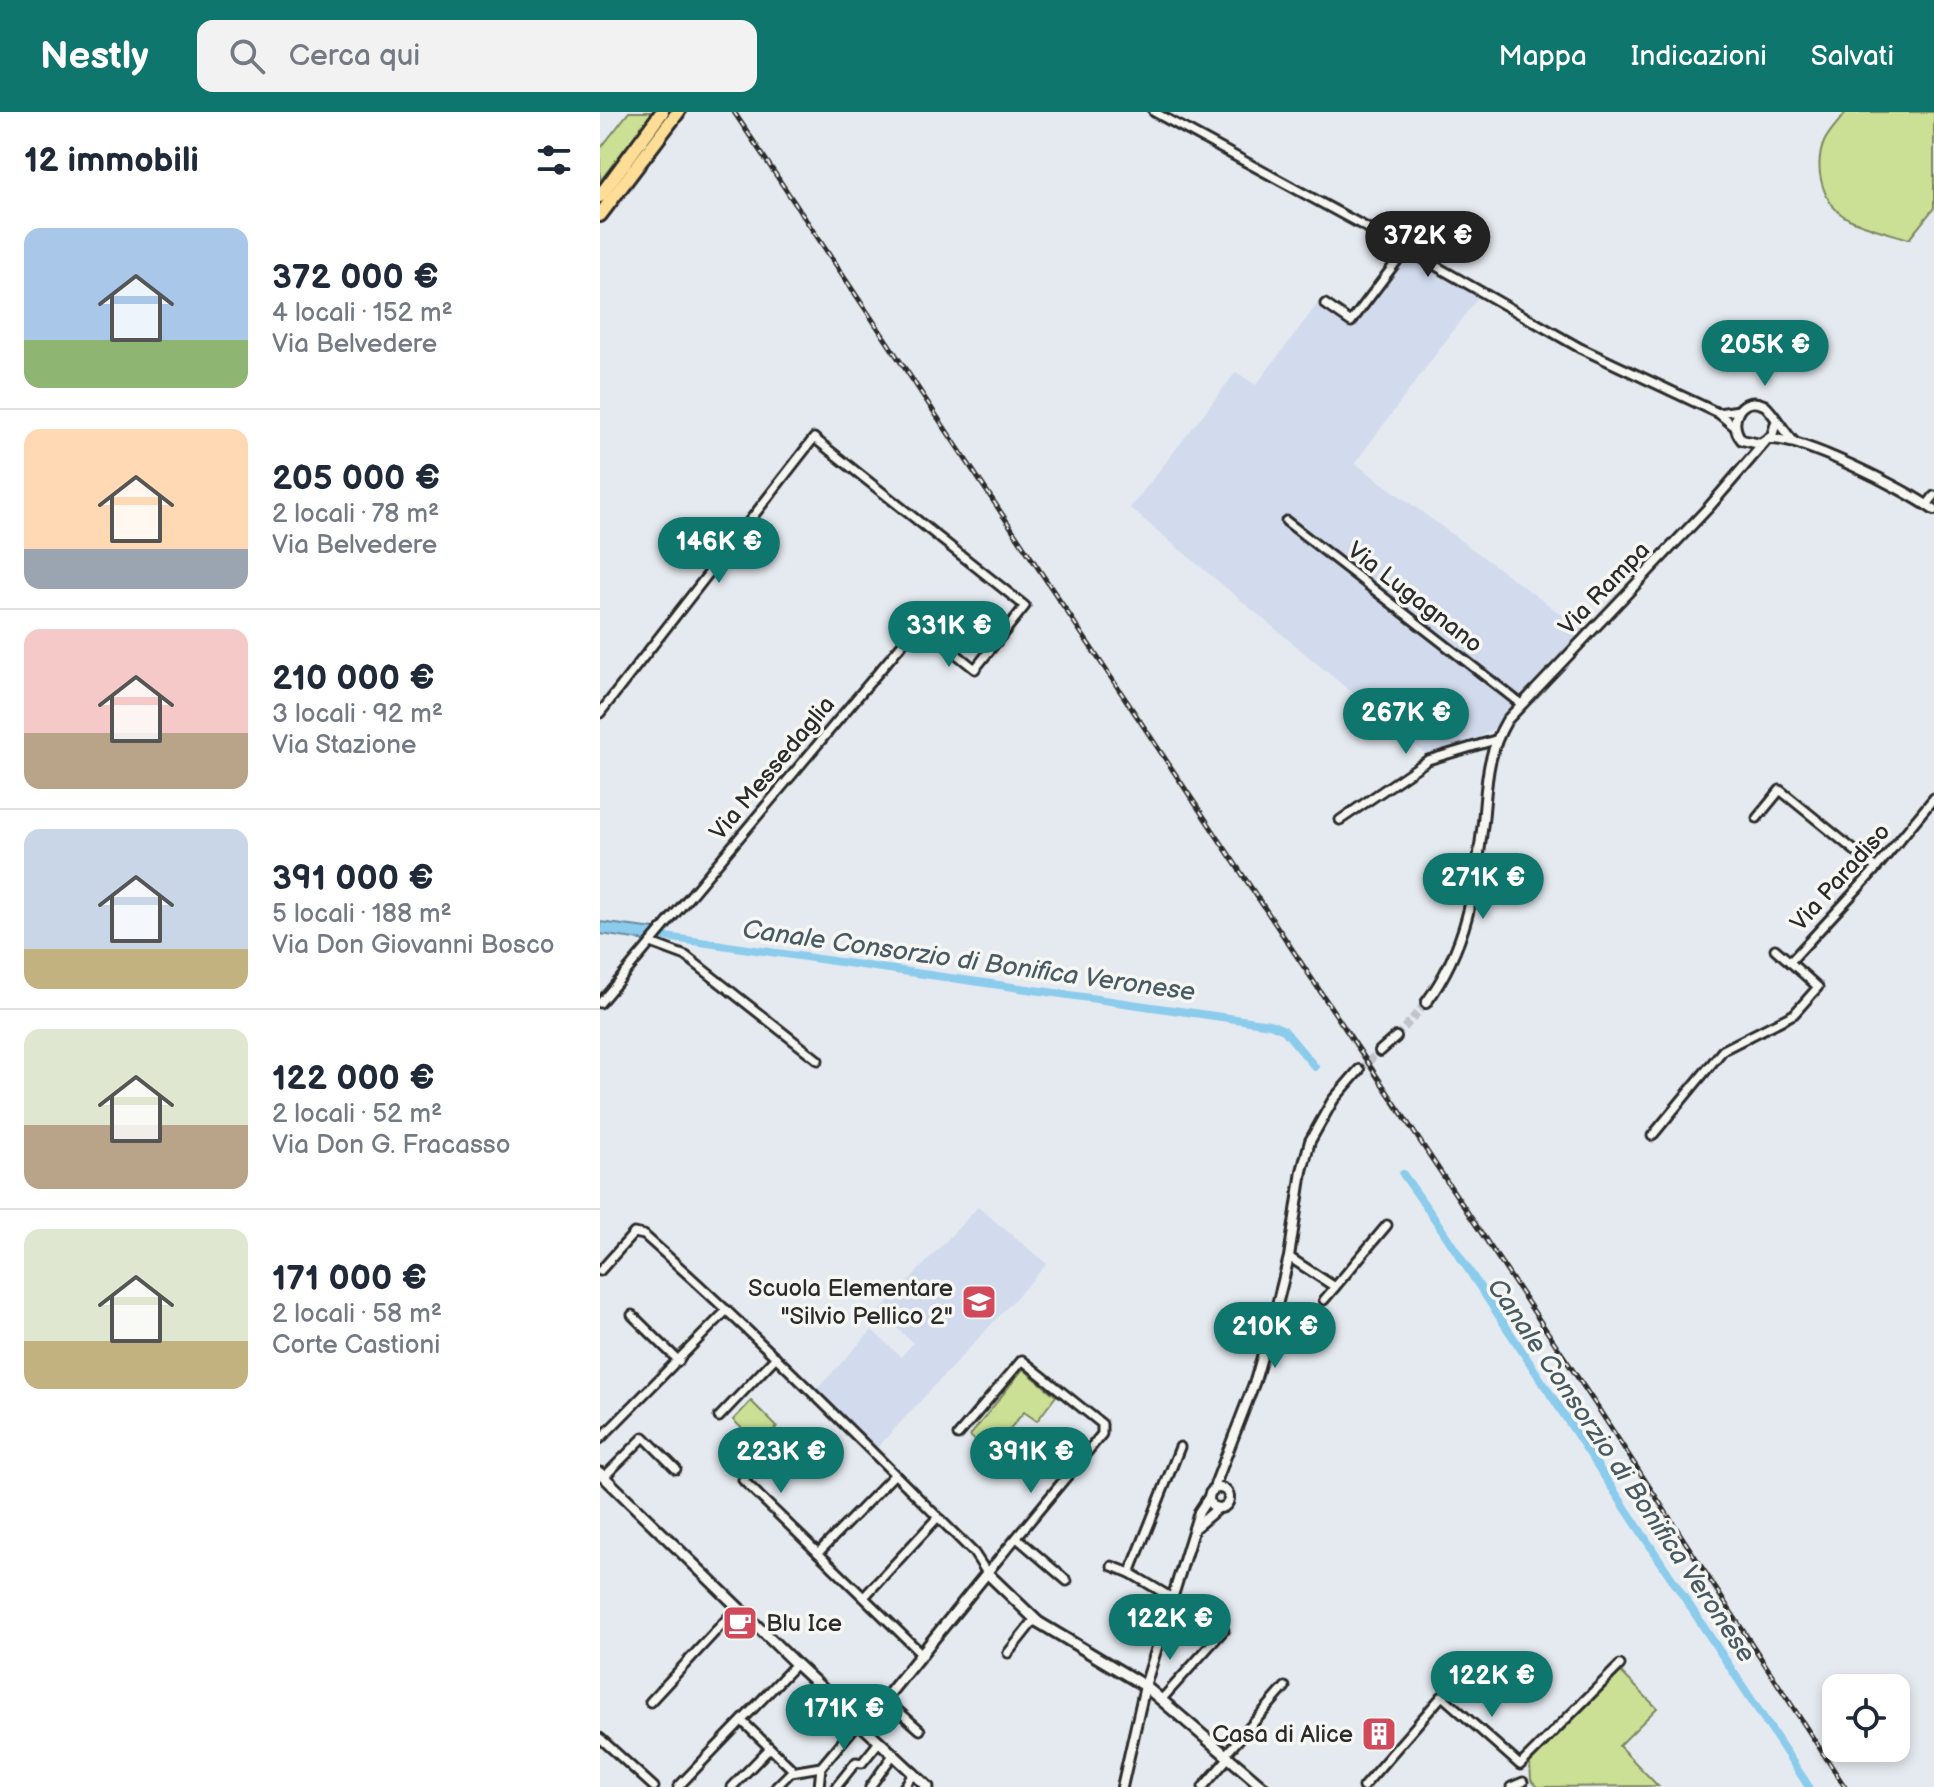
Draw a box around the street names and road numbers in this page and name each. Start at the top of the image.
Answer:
street label: Via Lugagnano [1341,536,1488,659]
street label: Via Rampa [1553,536,1656,641]
street label: Via Messedaglia [704,690,841,846]
street label: Via Paradiso [1784,818,1896,937]

